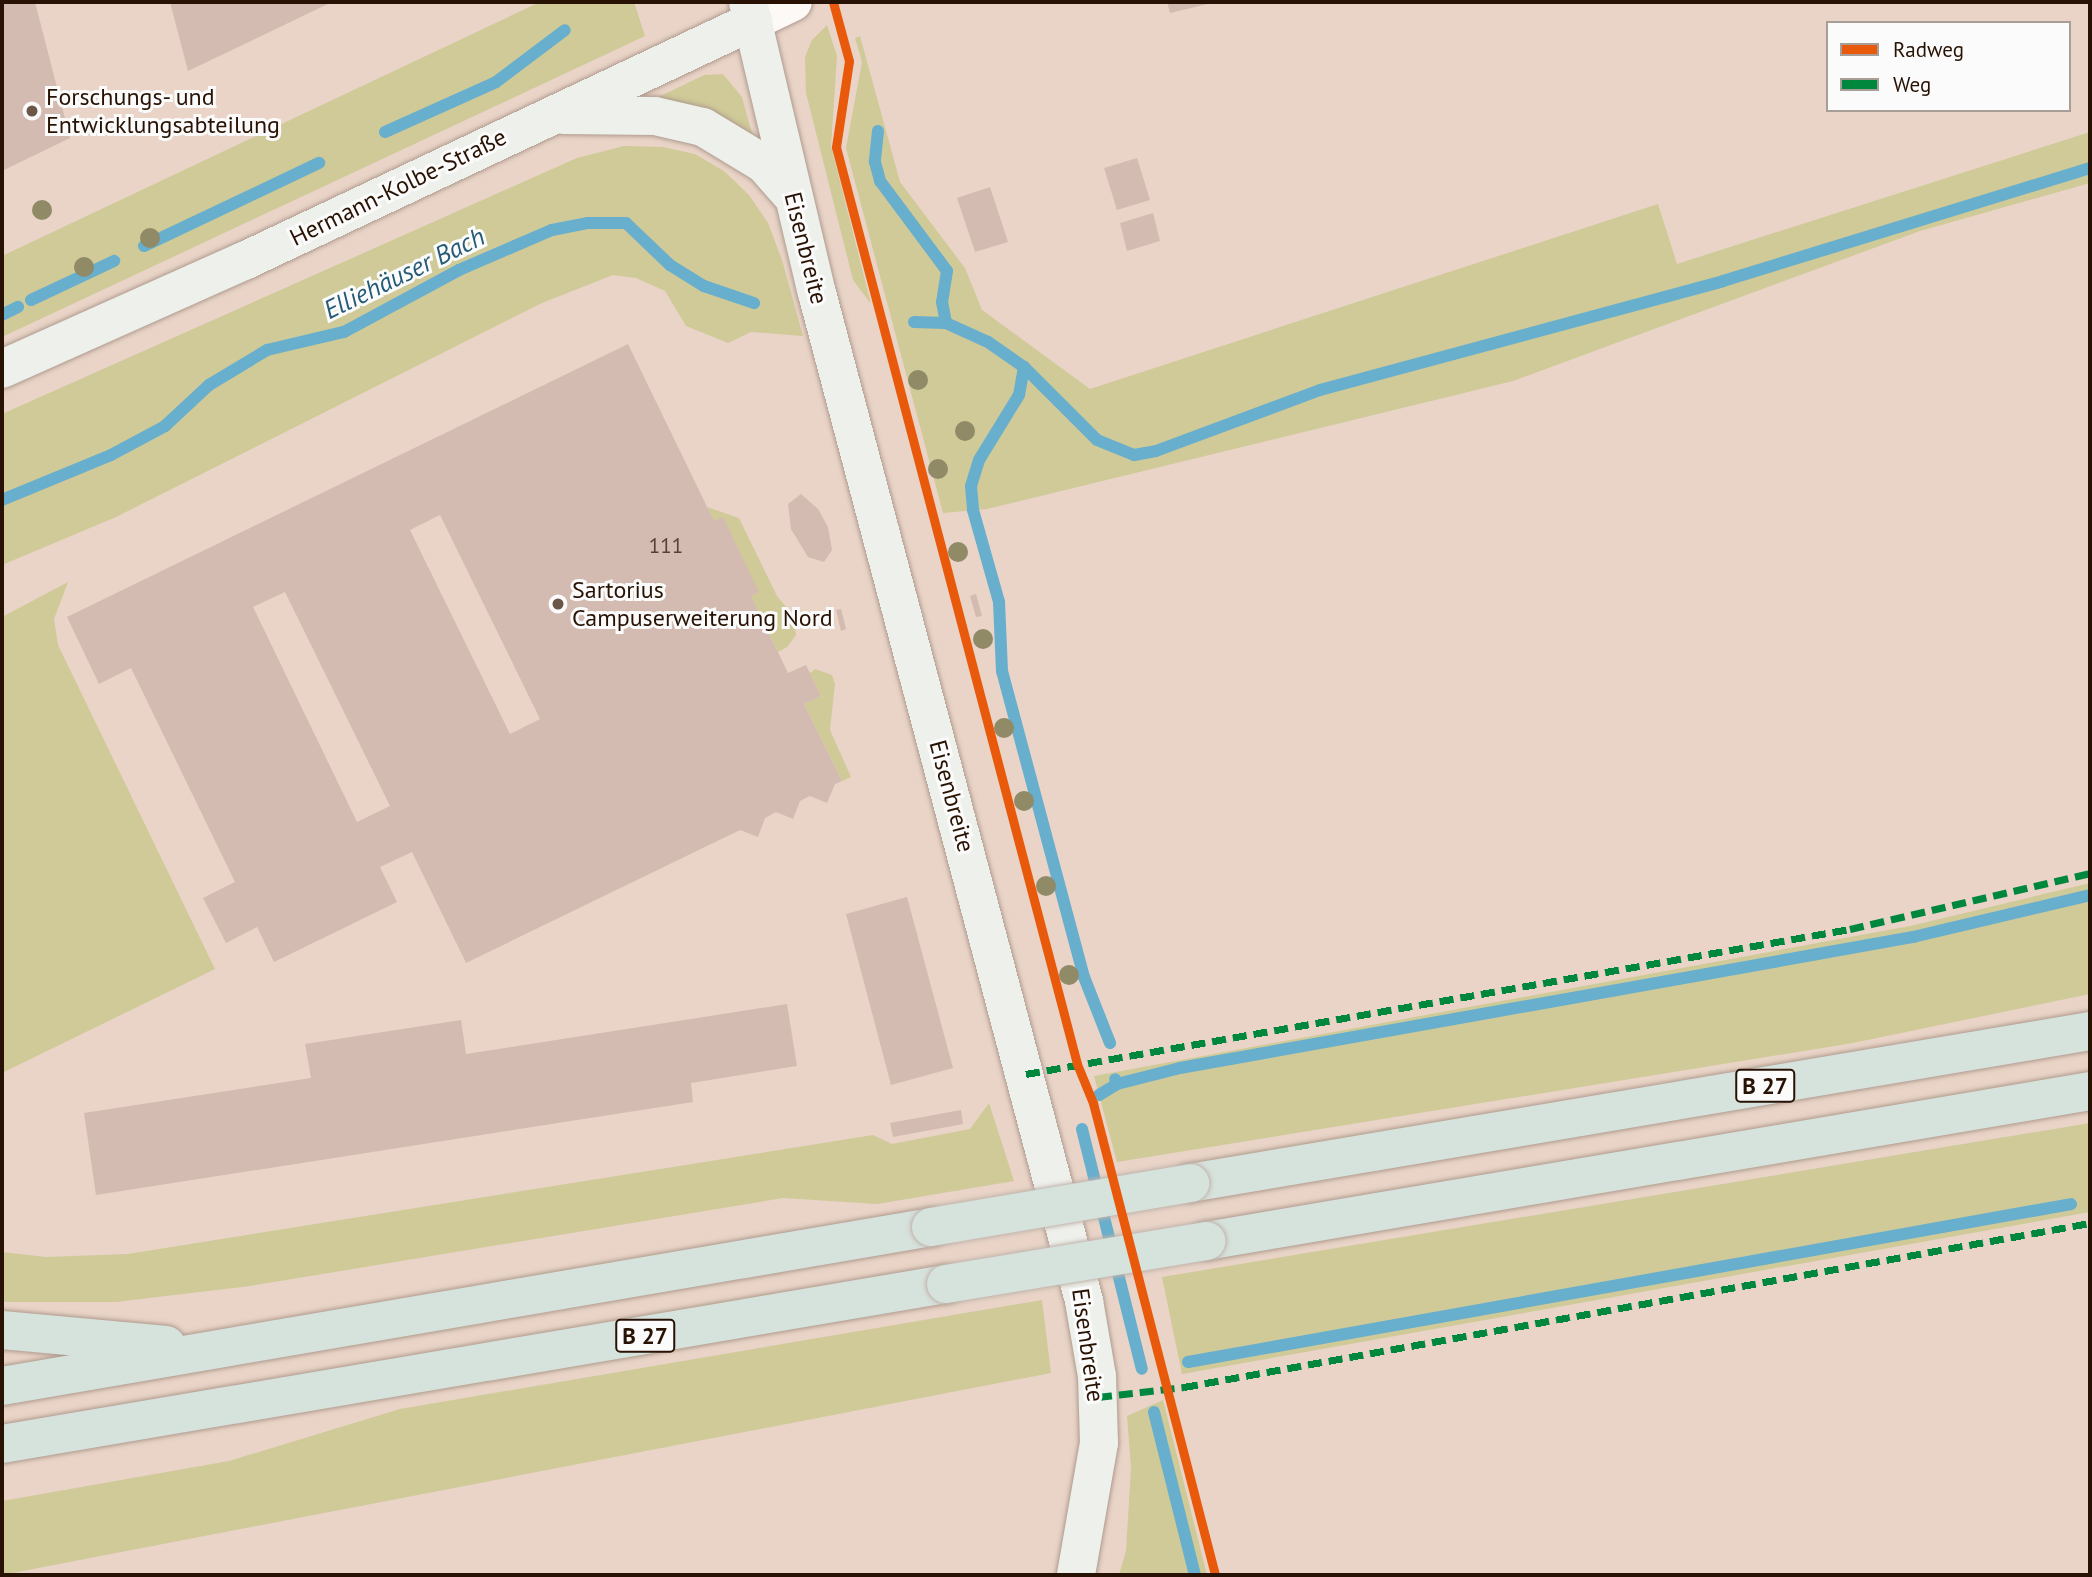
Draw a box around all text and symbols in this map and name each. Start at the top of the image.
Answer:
legend [1826,21,2071,112]
text: Radweg [1893,36,1964,63]
text: Weg [1893,71,1931,98]
place label: Forschungs- und Entwicklungsabteilung [46,83,280,139]
marker: Forschungs- und Entwicklungsabteilung [24,103,40,119]
street label: Hermann-Kolbe-Straße [285,122,511,252]
street label: Eisenbreite [778,189,834,307]
water label: Elliehäuser Bach [318,221,490,325]
house number: 111 [649,533,683,559]
place label: Sartorius Campuserweiterung Nord [572,576,833,632]
marker: Sartorius Campuserweiterung Nord [550,596,566,612]
street label: Eisenbreite [923,737,981,855]
road number: B 27 [1735,1066,1795,1106]
street label: Eisenbreite [1066,1286,1110,1404]
road number: B 27 [615,1316,675,1356]

